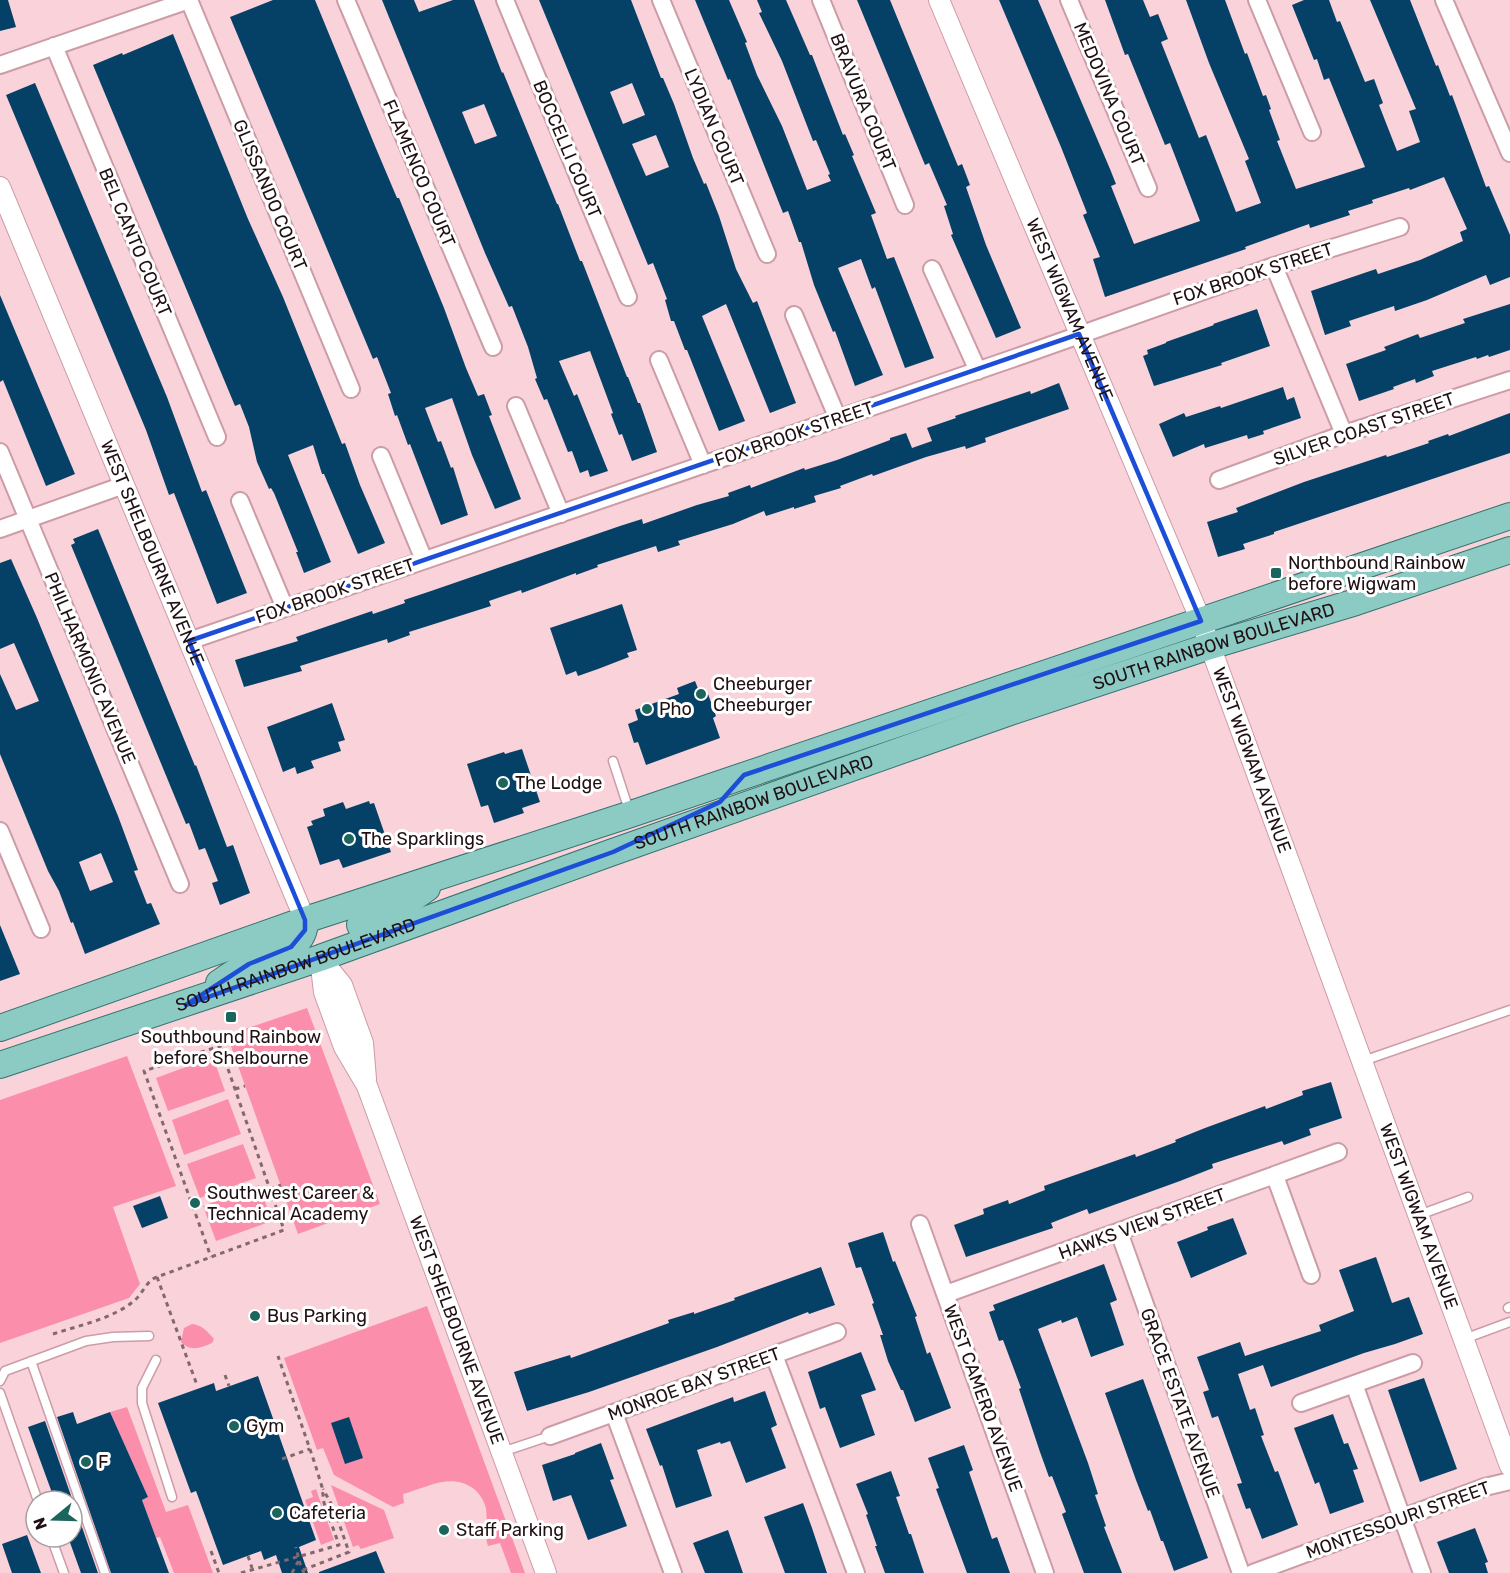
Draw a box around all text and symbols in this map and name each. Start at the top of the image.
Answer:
street label: MEDOVINA COURT [1069,19,1149,169]
street label: BRAVURA COURT [825,30,901,174]
street label: LYDIAN COURT [679,65,749,189]
street label: BOCCELLI COURT [528,77,606,221]
street label: FLAMENCO COURT [378,96,460,250]
street label: GLISSANDO COURT [228,116,312,274]
street label: BEL CANTO COURT [94,165,176,319]
street label: WEST WIGWAM AVENUE [1021,215,1118,404]
street label: FOX BROOK STREET [1170,238,1336,310]
street label: SILVER COAST STREET [1270,388,1458,470]
street label: FOX BROOK STREET [712,396,876,472]
street label: WEST SHELBOURNE AVENUE [96,437,209,669]
place label: Northbound Rainbow before Wigwam [1288,552,1466,595]
street label: FOX BROOK STREET [253,553,417,629]
marker: Northbound Rainbow before Wigwam [1269,566,1283,580]
street label: PHILHARMONIC AVENUE [40,569,140,767]
street label: SOUTH RAINBOW BOULEVARD [1090,598,1337,695]
street label: WEST WIGWAM AVENUE [1208,664,1296,856]
place label: Cheeburger Cheeburger [713,673,812,716]
marker: Cheeburger Cheeburger [694,687,708,701]
place label: Pho [659,698,692,720]
marker: Pho [640,702,654,716]
street label: SOUTH RAINBOW BOULEVARD [631,750,876,855]
place label: The Lodge [515,772,602,794]
marker: The Lodge [496,776,510,790]
place label: The Sparklings [361,828,484,850]
marker: The Sparklings [342,832,356,846]
street label: SOUTH RAINBOW BOULEVARD [173,913,419,1017]
marker: Southbound Rainbow before Shelbourne [224,1010,238,1024]
place label: Southbound Rainbow before Shelbourne [141,1026,321,1069]
street label: WEST WIGWAM AVENUE [1375,1121,1463,1312]
place label: Southwest Career & Technical Academy [207,1182,375,1225]
street label: HAWKS VIEW STREET [1055,1184,1229,1264]
marker: Southwest Career & Technical Academy [188,1196,202,1210]
street label: WEST SHELBOURNE AVENUE [405,1213,509,1447]
street label: WEST CAMERO AVENUE [939,1301,1027,1495]
place label: Bus Parking [267,1305,367,1327]
street label: GRACE ESTATE AVENUE [1135,1305,1225,1501]
marker: Bus Parking [248,1309,262,1323]
street label: MONROE BAY STREET [605,1343,783,1425]
place label: Gym [246,1415,284,1437]
marker: Gym [227,1419,241,1433]
place label: F [98,1451,109,1473]
marker: F [79,1455,93,1469]
street label: MONTESSOURI STREET [1303,1476,1493,1564]
north arrow [24,1489,84,1549]
place label: Cafeteria [289,1502,366,1524]
marker: Cafeteria [270,1506,284,1520]
text: N [29,1515,51,1532]
place label: Staff Parking [456,1519,564,1541]
marker: Staff Parking [437,1523,451,1537]

